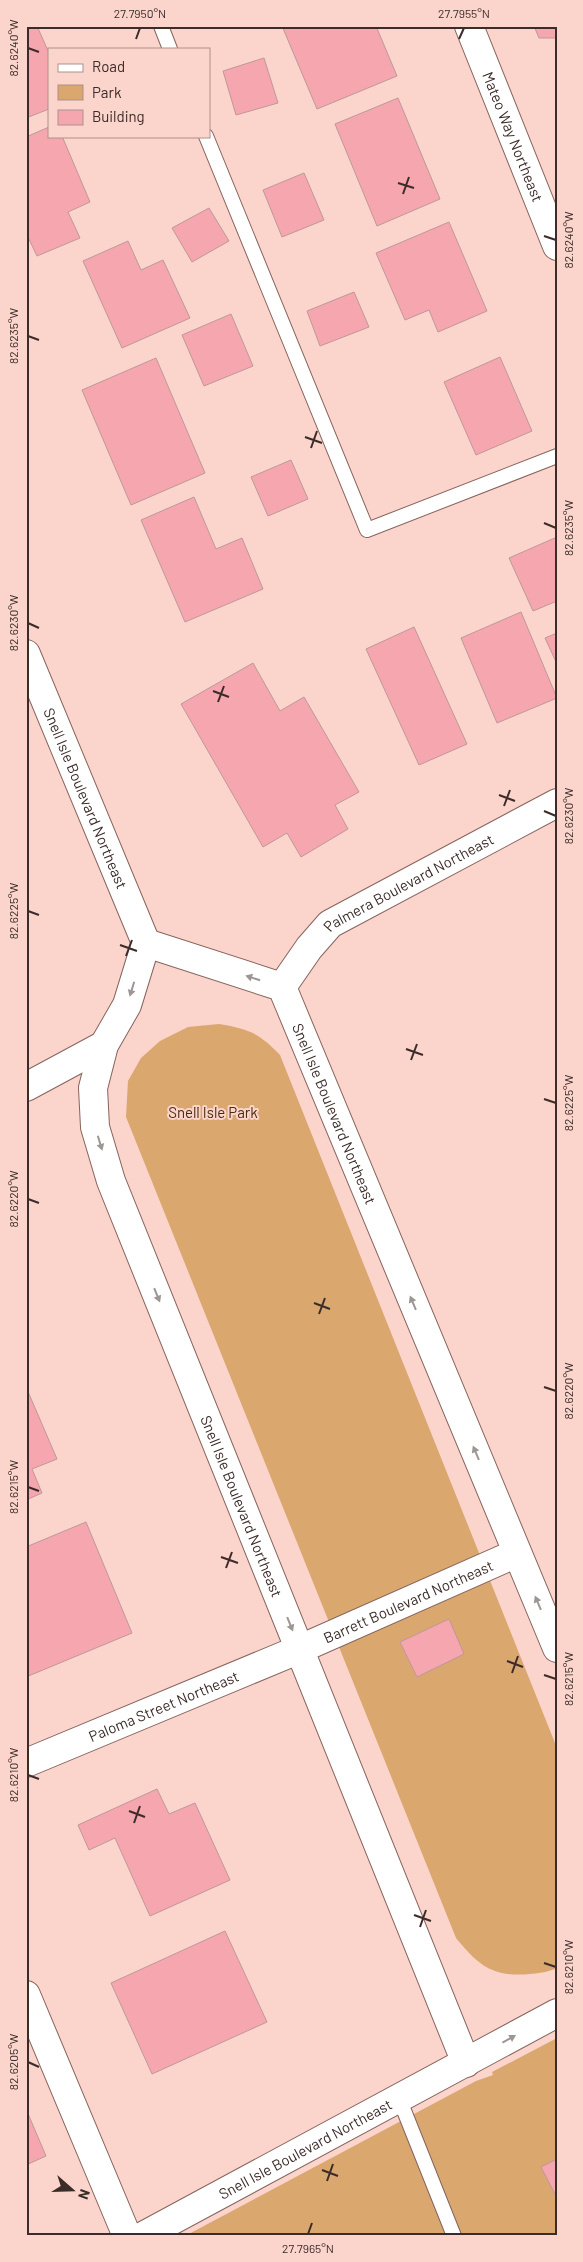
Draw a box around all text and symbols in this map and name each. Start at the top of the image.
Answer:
text: 27.7950°N [114,6,166,20]
text: 27.7955°N [438,6,490,20]
text: 82.6240°W [6,19,20,77]
legend [48,48,210,138]
text: Road [92,57,125,75]
street label: Mateo Way Northeast [479,69,547,204]
text: Park [92,83,122,101]
text: Building [92,107,145,125]
text: 82.6240°W [561,211,575,269]
text: 82.6235°W [6,308,20,364]
text: 82.6235°W [561,500,575,556]
text: 82.6230°W [6,594,20,651]
street label: Snell Isle Boulevard Northeast [40,705,131,891]
text: 82.6230°W [561,787,575,844]
street label: Palmera Boulevard Northeast [319,830,496,935]
text: 82.6225°W [6,882,20,939]
one-way arrow [246,973,261,981]
one-way arrow [127,982,135,997]
street label: Snell Isle Boulevard Northeast [289,1020,380,1207]
text: 82.6225°W [561,1074,575,1131]
park label: Snell Isle Park [168,1103,258,1121]
one-way arrow [96,1136,104,1151]
text: 82.6220°W [6,1170,20,1227]
one-way arrow [153,1288,161,1303]
one-way arrow [409,1296,417,1310]
text: 82.6220°W [561,1362,575,1419]
street label: Snell Isle Boulevard Northeast [197,1413,286,1599]
one-way arrow [471,1446,479,1460]
text: 82.6215°W [6,1460,20,1514]
street label: Barrett Boulevard Northeast [321,1556,496,1647]
one-way arrow [534,1595,542,1610]
one-way arrow [286,1617,294,1631]
text: 82.6215°W [561,1652,575,1706]
street label: Paloma Street Northeast [86,1667,241,1745]
text: 82.6210°W [6,1747,20,1802]
text: 82.6210°W [561,1939,575,1994]
text: 82.6205°W [6,2033,20,2090]
one-way arrow [502,2035,516,2043]
street label: Snell Isle Boulevard Northeast [215,2095,395,2203]
north arrow [48,2164,98,2214]
text: N [75,2187,94,2202]
text: 27.7965°N [282,2241,334,2255]

